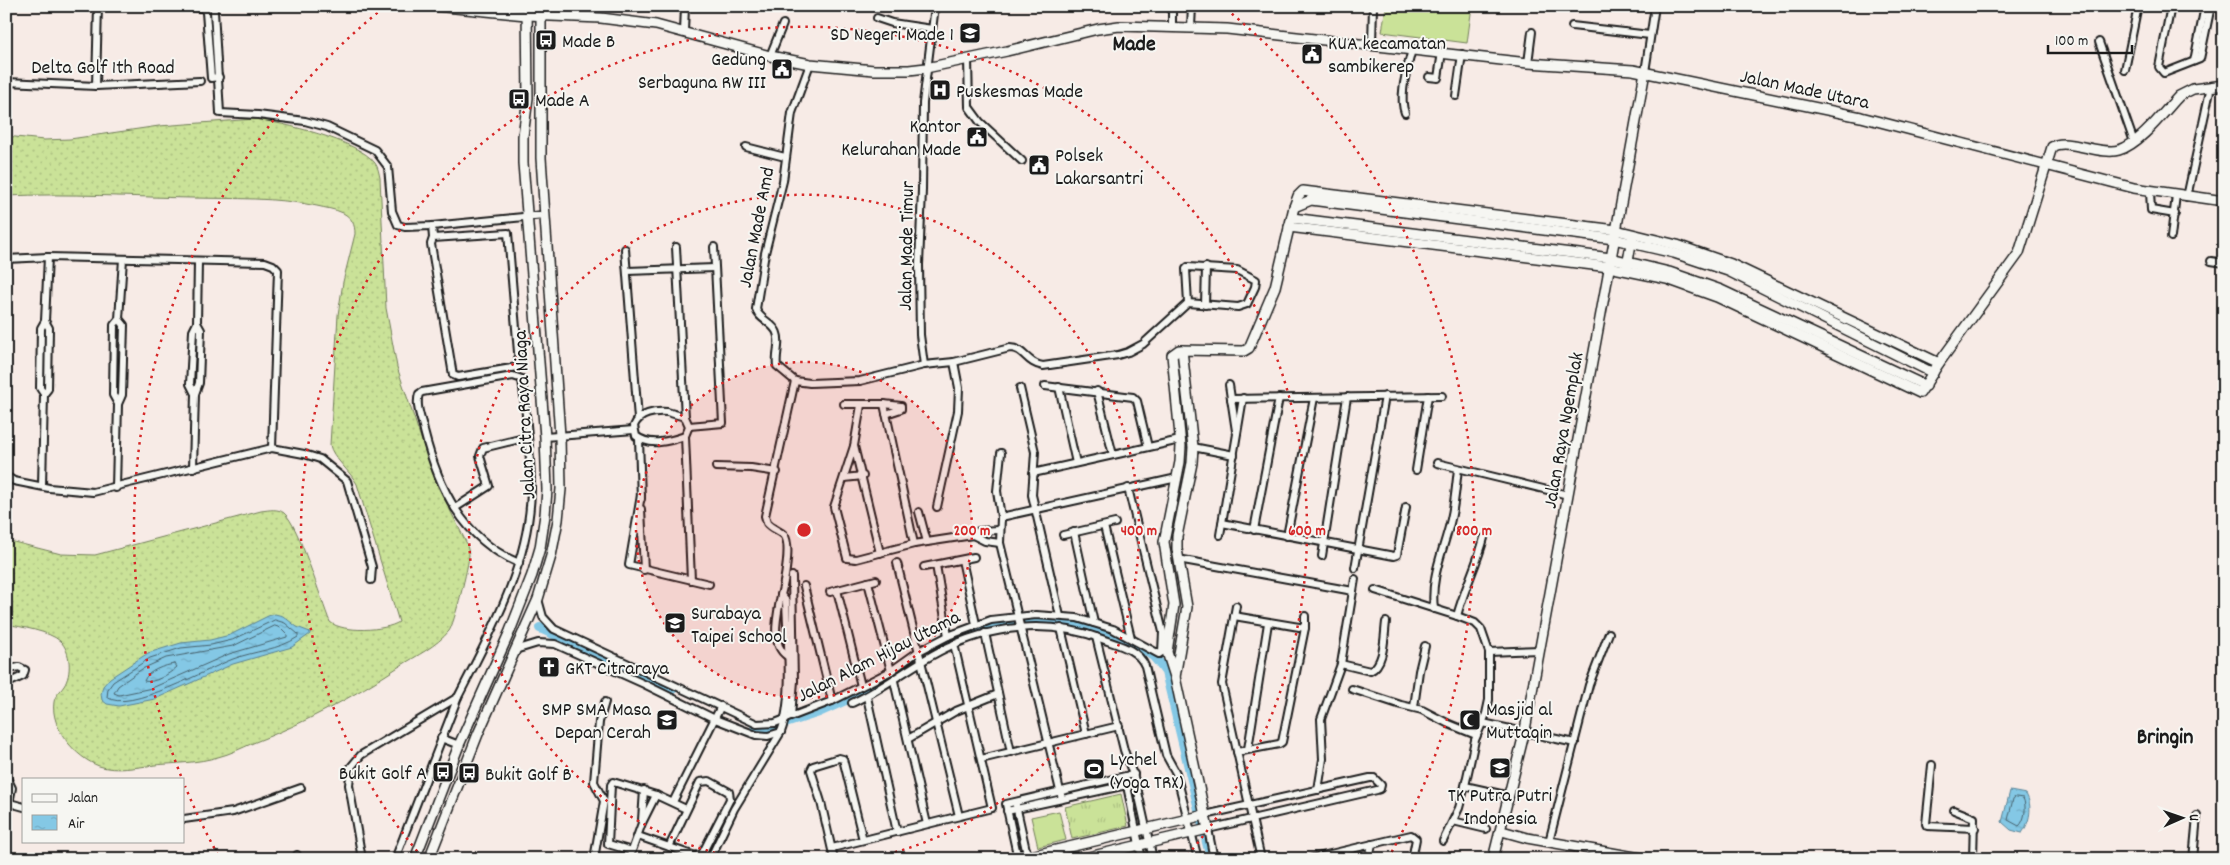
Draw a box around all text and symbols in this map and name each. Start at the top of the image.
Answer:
school or university icon: SD Negeri Made 1 [958,21,982,45]
place label: SD Negeri Made 1 [830,22,954,50]
scale bar [2048,22,2131,54]
bus stop icon: Made B [534,28,558,52]
place label: Made B [562,29,615,57]
district label: Made [1112,30,1156,61]
place label: KUA kecamatan sambikerep [1328,31,1446,82]
text: 100 m [2055,31,2088,53]
public building icon: KUA kecamatan sambikerep [1300,42,1324,66]
place label: Gedung Serbaguna RW III [638,47,766,98]
street label: Delta Golf 1th Road [31,55,175,83]
public building icon: Gedung Serbaguna RW III [770,57,794,81]
street label: Jalan Made Utara [1737,64,1872,118]
hospital icon: Puskesmas Made [928,78,952,102]
place label: Puskesmas Made [956,79,1083,107]
bus stop icon: Made A [507,87,531,111]
place label: Made A [535,88,590,116]
place label: Kantor Kelurahan Made [841,114,962,165]
public building icon: Kantor Kelurahan Made [965,125,989,149]
place label: Polsek Lakarsantri [1055,143,1143,194]
public building icon: Polsek Lakarsantri [1027,153,1051,177]
street label: Jalan Made Amd [733,165,783,290]
street label: Jalan Made Timur [893,180,923,311]
street label: Jalan Citra Raya Niaga [508,329,544,500]
street label: Jalan Raya Ngemplak [1537,350,1593,511]
centre of rings [795,521,813,539]
text: 200 m [954,521,990,543]
text: 400 m [1121,521,1157,543]
text: 600 m [1288,521,1326,543]
text: 800 m [1456,521,1492,543]
place label: Surabaya Taipei School [691,601,787,652]
street label: Jalan Alam Hijau Utama [793,604,966,711]
school or university icon: Surabaya Taipei School [663,611,687,635]
church icon: GKT Citraraya [537,655,561,679]
place label: GKT Citraraya [565,656,670,684]
place label: SMP SMA Masa Depan Cerah [542,697,652,748]
place label: Masjid al Muttaqin [1486,697,1553,748]
school or university icon: SMP SMA Masa Depan Cerah [655,708,679,732]
mosque icon: Masjid al Muttaqin [1458,708,1482,732]
district label: Bringin [2137,723,2193,754]
place label: Lychel (Yoga TRX) [1110,747,1184,798]
school or university icon: TK Putra Putri Indonesia [1488,756,1512,780]
sports icon: Lychel (Yoga TRX) [1082,757,1106,781]
bus stop icon: Bukit Golf A [431,760,455,784]
place label: Bukit Golf A [339,761,427,789]
bus stop icon: Bukit Golf B [457,761,481,785]
place label: Bukit Golf B [485,762,572,790]
legend [22,778,185,842]
place label: TK Putra Putri Indonesia [1448,783,1553,834]
text: Jalan [68,788,98,810]
north arrow [2158,792,2208,842]
text: Air [68,814,85,836]
text: U [2183,814,2203,822]

